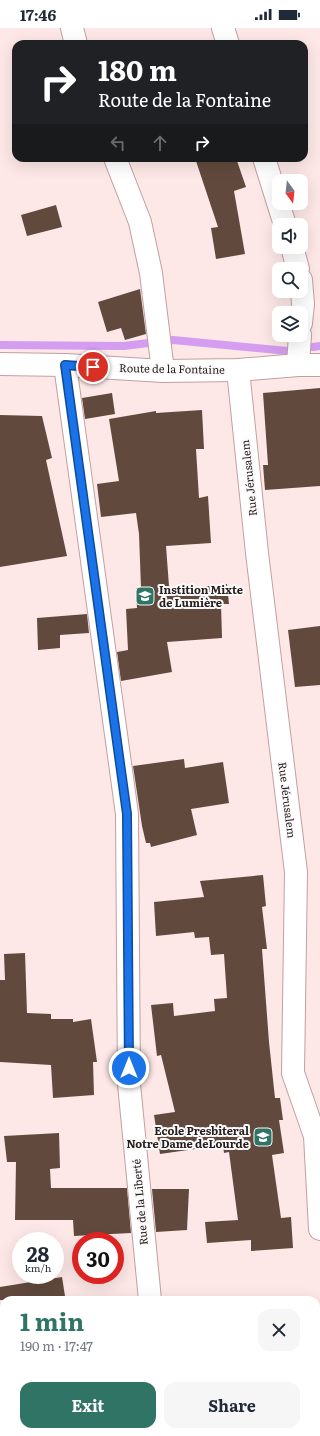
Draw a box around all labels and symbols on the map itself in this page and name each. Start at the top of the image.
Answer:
north arrow [272,174,308,210]
pin [76,350,110,384]
street label: Route de la Fontaine [119,359,225,377]
street label: Rue Jérusalem [236,439,260,517]
place label: Instition Mixte de Lumière [159,581,243,610]
school or university icon: Instition Mixte de Lumière [134,585,156,607]
street label: Rue Jérusalem [275,761,301,839]
position arrow [108,1047,150,1089]
place label: Ecole Presbiteral Notre Dame deLourde [127,1122,249,1151]
school or university icon: Ecole Presbiteral Notre Dame deLourde [252,1126,274,1148]
street label: Rue de la Liberté [127,1158,151,1246]
speed limit sign: 30 [72,1232,124,1284]

